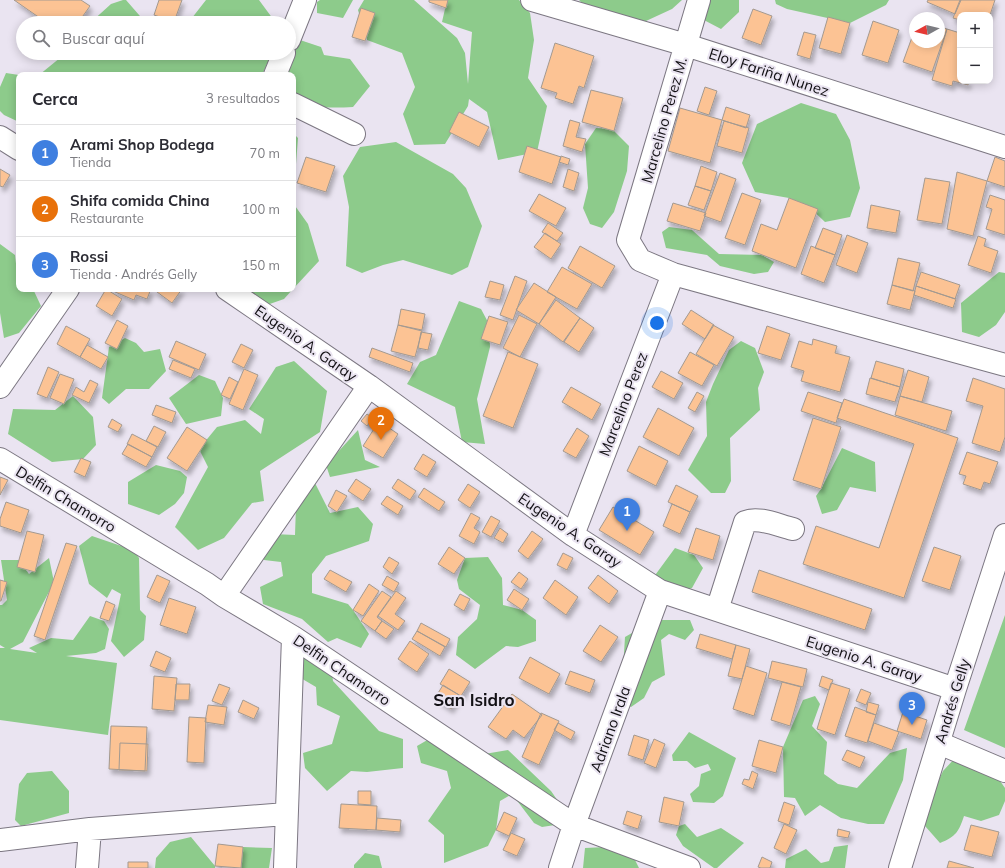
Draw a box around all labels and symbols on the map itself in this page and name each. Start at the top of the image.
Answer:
north arrow [909,12,945,48]
street label: Eloy Fariña Nunez [707,44,832,100]
street label: Marcelino Perez M. [637,55,691,185]
street label: Eugenio A. Garay [251,301,361,385]
your location [647,313,667,333]
street label: Marcelino Perez [594,349,652,459]
pin: 2 [368,407,394,440]
street label: Delfin Chamorro [13,462,119,536]
street label: Eugenio A. Garay [515,488,625,572]
pin: 1 [614,498,640,531]
street label: Delfin Chamorro [290,630,394,710]
street label: Eugenio A. Garay [804,631,924,687]
street label: Andrés Gelly [930,656,974,746]
street label: Adriano Irala [586,683,634,775]
district label: San Isidro [433,689,515,710]
pin: 3 [899,692,925,725]

